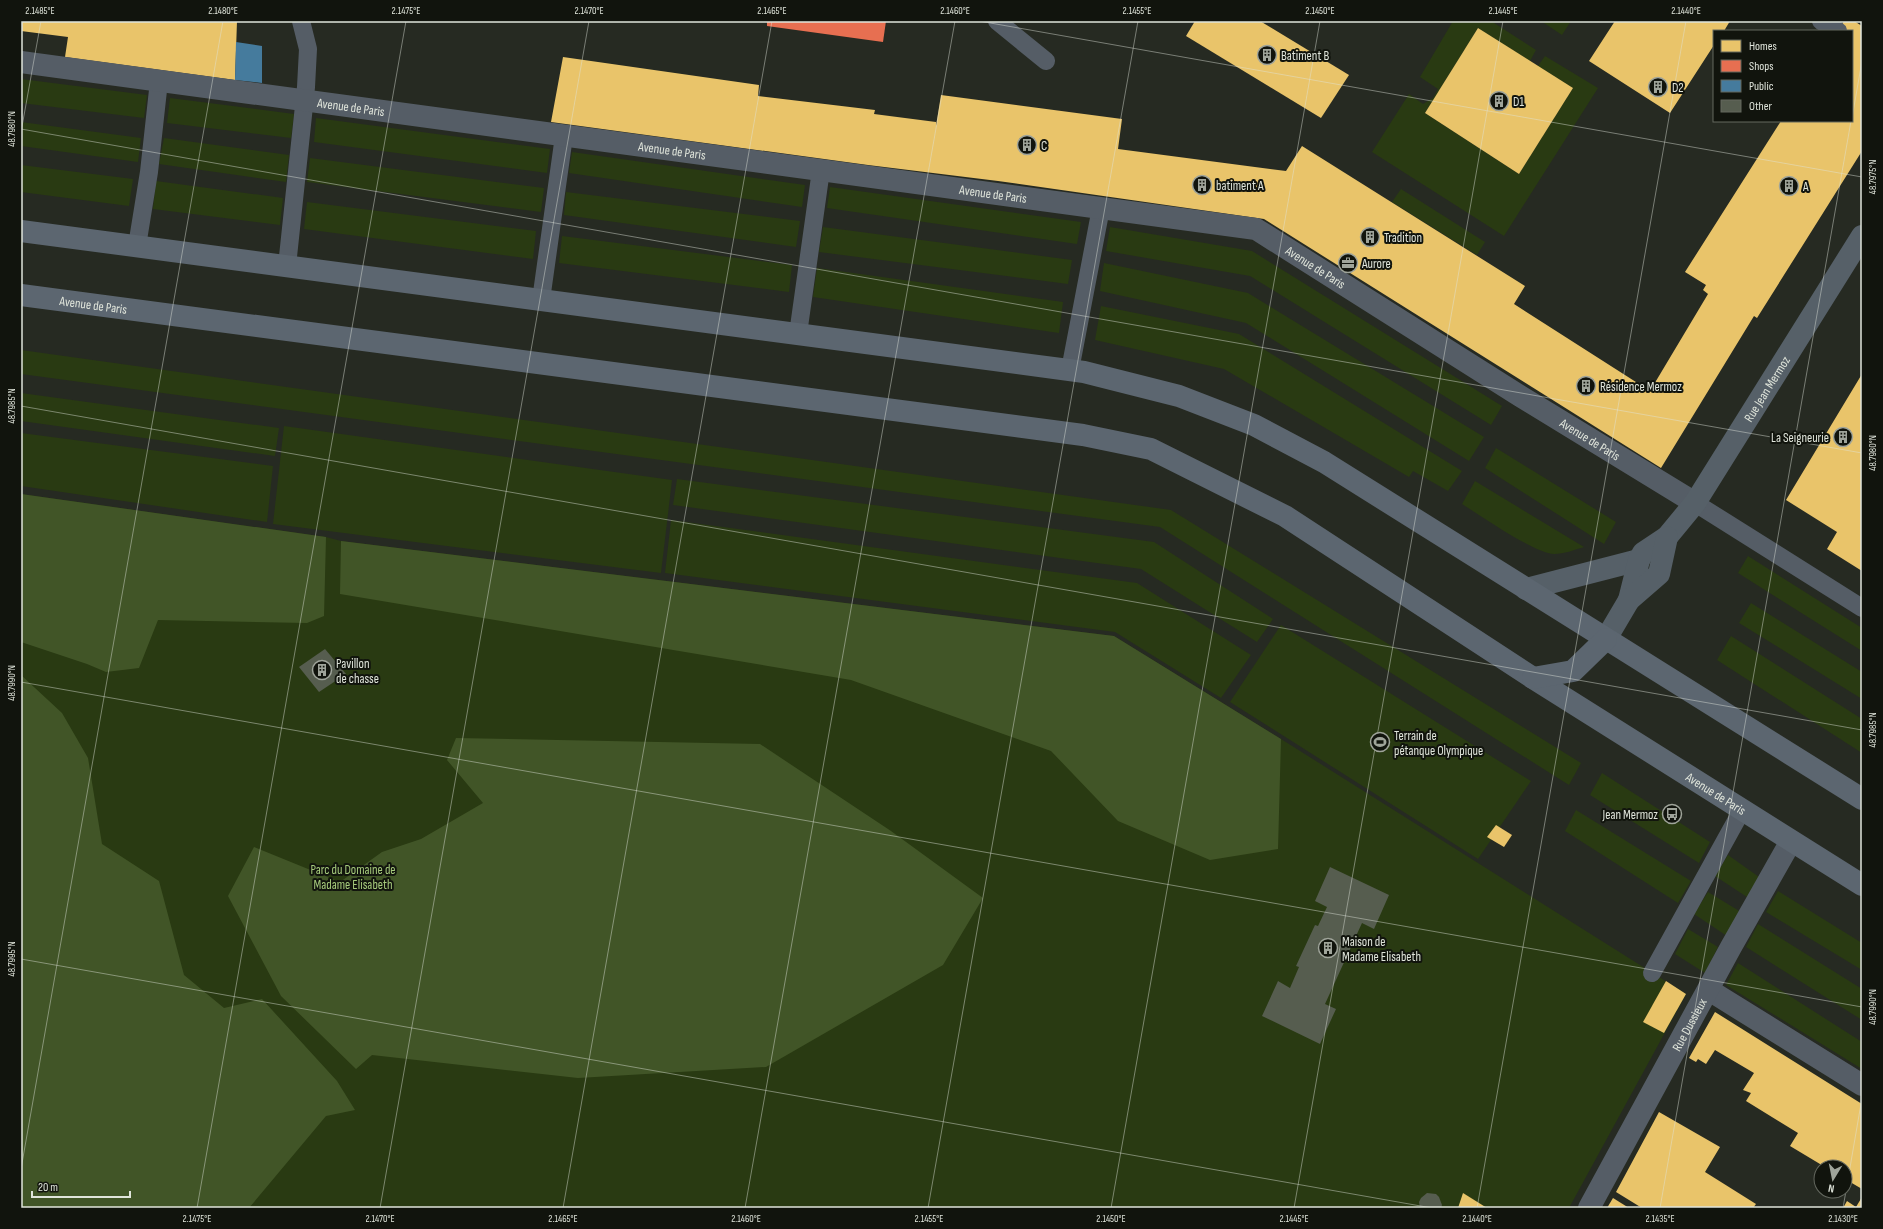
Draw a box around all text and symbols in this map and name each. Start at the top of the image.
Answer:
text: 2.1485°E [25,5,55,17]
text: 2.1480°E [208,5,238,17]
text: 2.1475°E [392,5,420,17]
text: 2.1470°E [574,5,604,17]
text: 2.1465°E [757,5,787,17]
text: 2.1460°E [940,5,970,17]
text: 2.1455°E [1123,5,1151,17]
text: 2.1450°E [1305,5,1335,17]
text: 2.1445°E [1488,5,1518,17]
text: 2.1440°E [1671,5,1701,17]
legend [1713,30,1853,122]
text: Homes [1749,39,1777,54]
building icon: Batiment B [1256,44,1278,66]
place label: Batiment B [1281,48,1329,64]
text: Shops [1749,59,1774,74]
building icon: D2 [1647,76,1669,98]
text: Public [1749,79,1774,94]
place label: D2 [1672,80,1684,96]
building icon: D1 [1488,90,1510,112]
place label: D1 [1513,94,1524,110]
street label: Avenue de Paris [315,95,386,120]
text: Other [1749,99,1773,114]
text: 48.7980°N [6,111,18,147]
building icon: C [1016,134,1038,156]
street label: Avenue de Paris [636,138,707,164]
place label: C [1041,138,1047,154]
text: 48.7975°N [1867,160,1879,194]
building icon: batiment A [1191,174,1213,196]
building icon: A [1778,175,1800,197]
place label: batiment A [1216,178,1264,194]
place label: A [1802,179,1809,195]
street label: Avenue de Paris [957,182,1028,207]
building icon: Tradition [1359,226,1381,248]
place label: Tradition [1384,230,1422,246]
street label: Avenue de Paris [1281,242,1348,293]
office icon: Aurore [1337,252,1359,274]
place label: Aurore [1361,256,1391,272]
street label: Avenue de Paris [58,293,128,318]
street label: Rue Jean Mermoz [1741,353,1794,425]
building icon: Résidence Mermoz [1575,375,1597,397]
place label: Résidence Mermoz [1600,379,1682,395]
text: 48.7985°N [6,388,18,424]
street label: Avenue de Paris [1556,415,1623,465]
building icon: La Seigneurie [1832,426,1854,448]
place label: La Seigneurie [1771,430,1829,446]
text: 48.7980°N [1867,435,1879,471]
place label: Pavillon de chasse [336,656,379,687]
building icon: Pavillon de chasse [311,659,333,681]
text: 48.7990°N [6,665,18,701]
text: 48.7985°N [1867,712,1879,748]
place label: Terrain de pétanque Olympique [1394,728,1483,759]
sports icon: Terrain de pétanque Olympique [1369,731,1391,753]
street label: Avenue de Paris [1682,769,1749,819]
bus stop icon: Jean Mermoz [1661,803,1683,825]
place label: Jean Mermoz [1601,807,1658,823]
park label: Parc du Domaine de Madame Elisabeth [310,862,396,893]
place label: Maison de Madame Elisabeth [1342,934,1421,965]
building icon: Maison de Madame Elisabeth [1317,937,1339,959]
text: 48.7995°N [6,941,18,977]
text: 48.7990°N [1867,989,1879,1025]
street label: Rue Dussieux [1669,996,1711,1054]
north arrow [1813,1159,1853,1199]
scale bar [32,1173,130,1199]
text: 20 m [38,1180,58,1195]
text: N [1827,1181,1835,1195]
text: 2.1475°E [183,1213,211,1225]
text: 2.1470°E [365,1213,395,1225]
text: 2.1465°E [548,1213,578,1225]
text: 2.1460°E [731,1213,761,1225]
text: 2.1455°E [915,1213,943,1225]
text: 2.1450°E [1096,1213,1126,1225]
text: 2.1445°E [1279,1213,1309,1225]
text: 2.1440°E [1462,1213,1492,1225]
text: 2.1435°E [1645,1213,1675,1225]
text: 2.1430°E [1828,1213,1858,1225]

